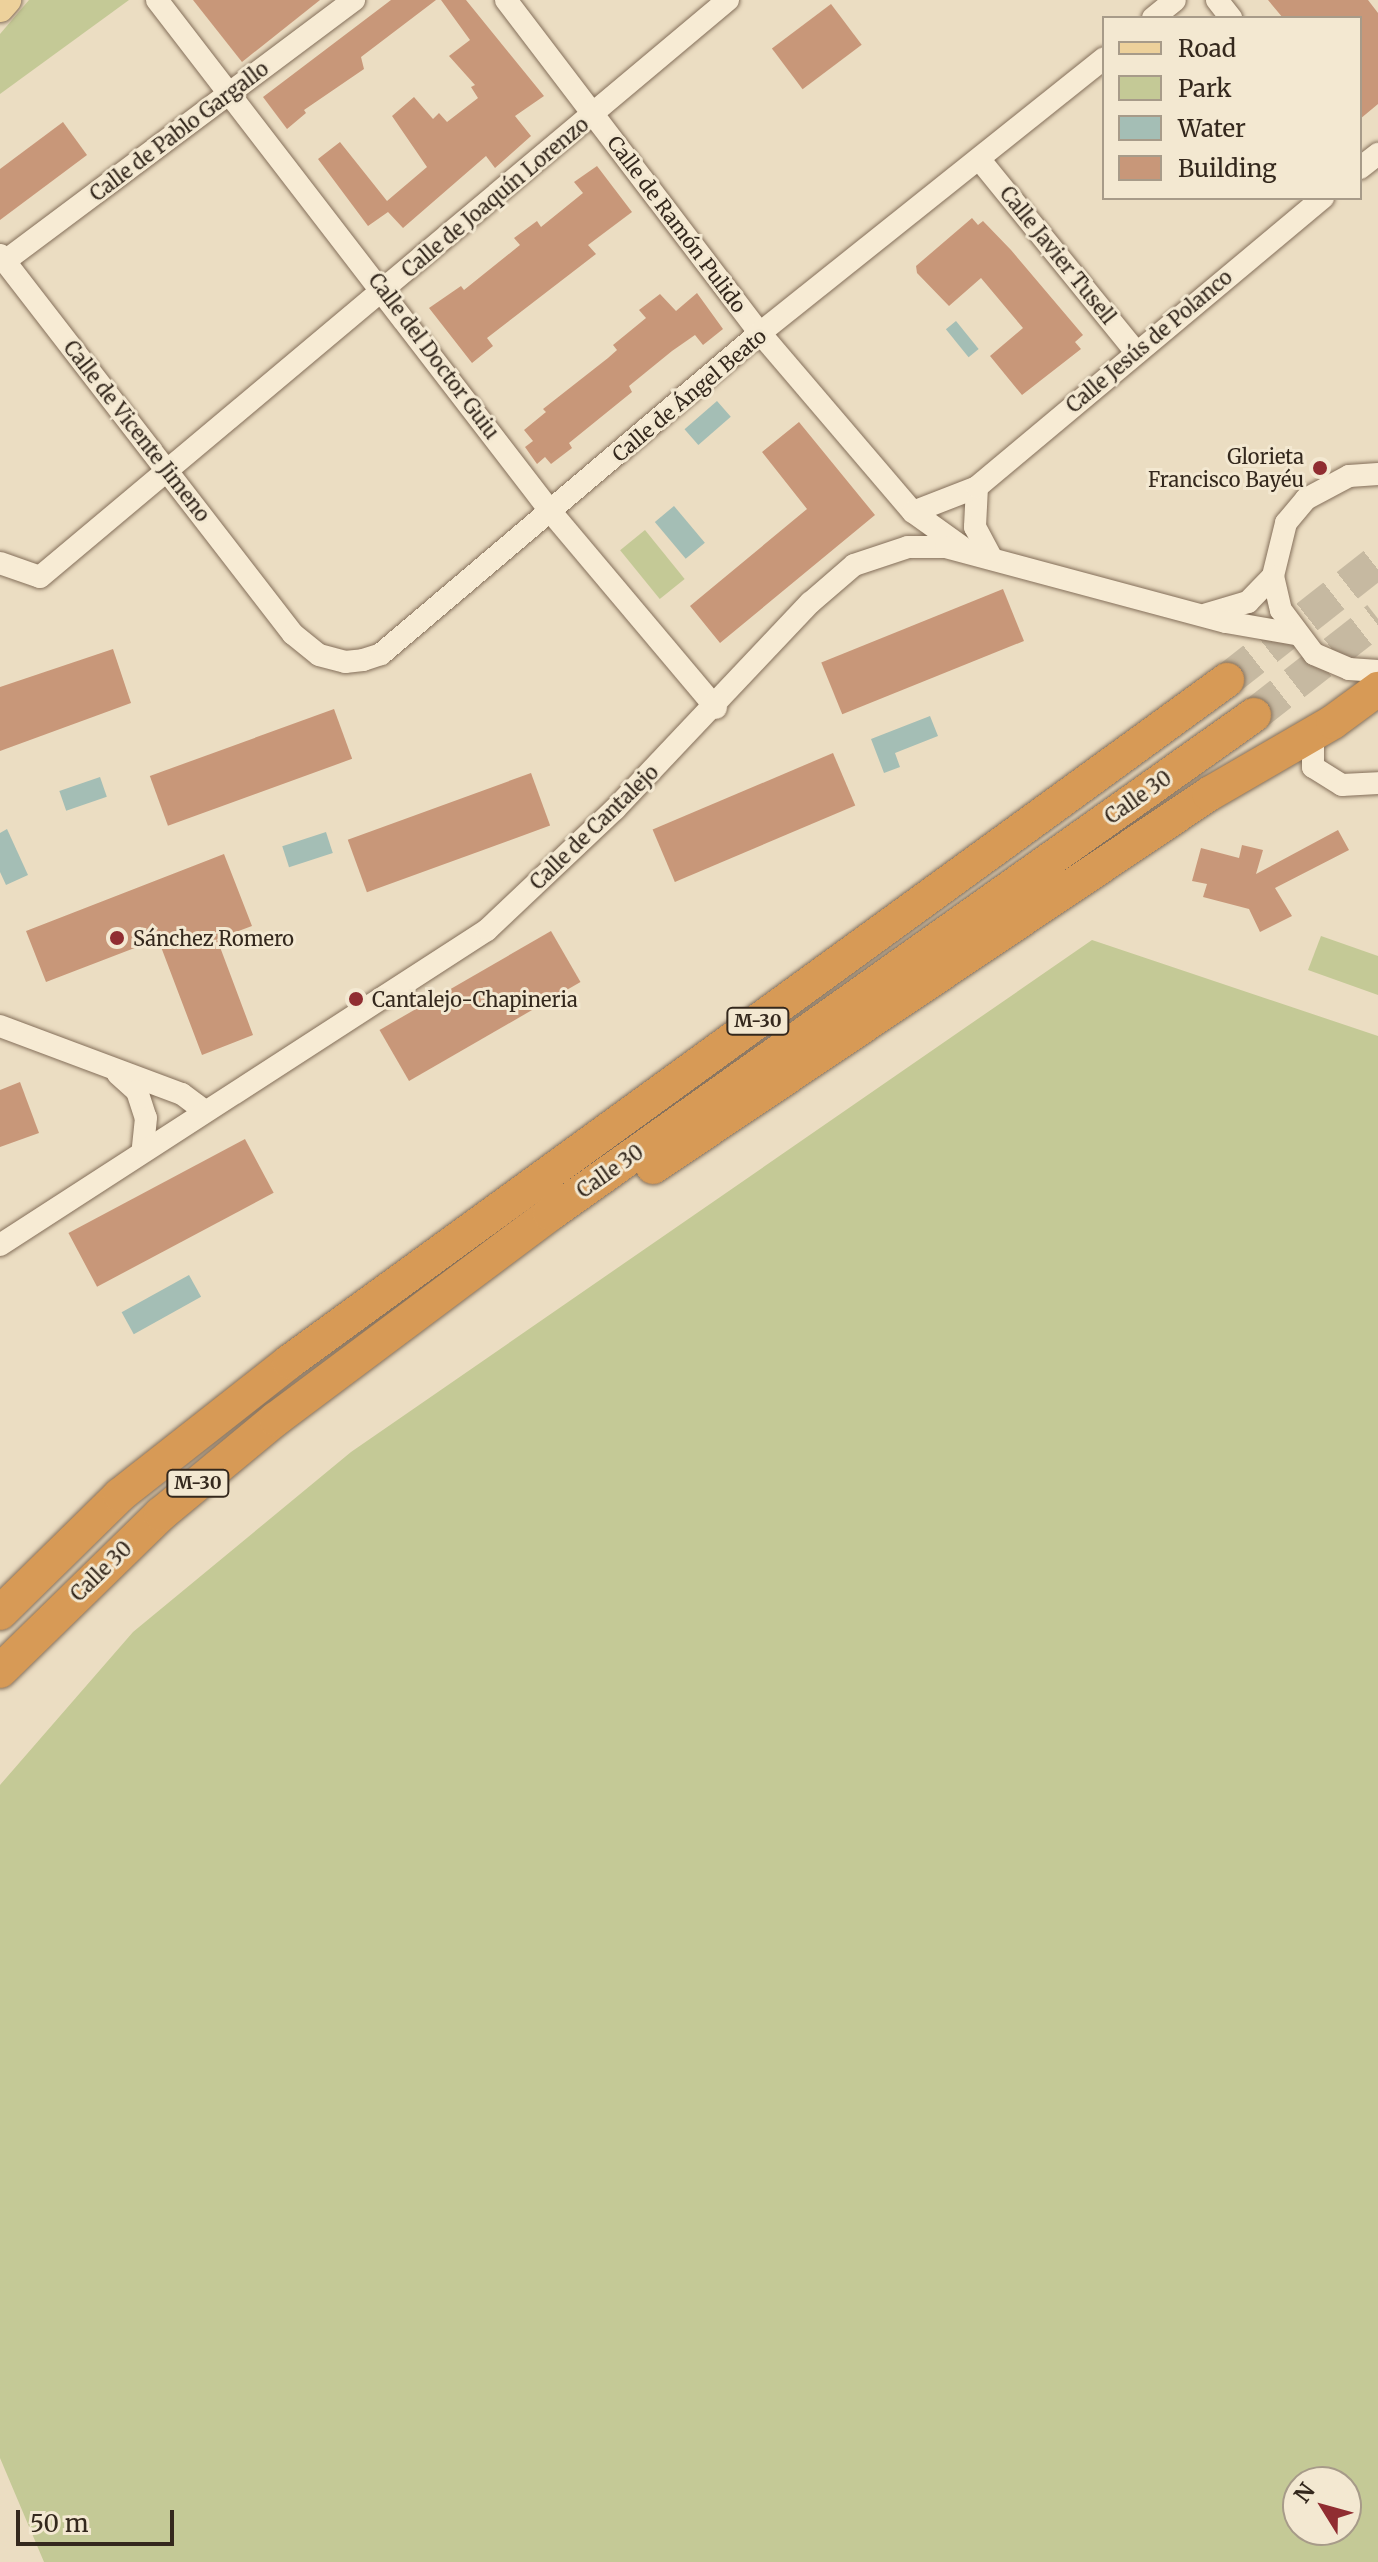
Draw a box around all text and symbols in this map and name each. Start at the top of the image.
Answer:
legend [1102,16,1362,200]
text: Road [1178,33,1236,64]
street label: Calle de Pablo Gargallo [85,56,273,206]
text: Park [1178,73,1231,104]
street label: Calle de Joaquín Lorenzo [397,112,593,282]
text: Water [1178,113,1246,144]
street label: Calle de Ramón Pulido [603,131,751,317]
text: Building [1178,153,1277,184]
street label: Calle Javier Tusell [995,181,1121,329]
street label: Calle Jesús de Polanco [1061,265,1237,417]
street label: Calle del Doctor Guiu [364,268,504,444]
street label: Calle de Ángel Beato [607,324,771,466]
street label: Calle de Vicente Jimeno [59,336,215,526]
place label: Glorieta Francisco Bayéu [1148,444,1304,491]
marker: Glorieta Francisco Bayéu [1311,459,1329,477]
street label: Calle de Cantalejo [525,760,663,894]
street label: Calle 30 [1100,765,1176,829]
place label: Sánchez Romero [133,926,294,950]
marker: Sánchez Romero [108,929,126,947]
place label: Cantalejo-Chapineria [372,987,578,1011]
marker: Cantalejo-Chapineria [347,990,365,1008]
road number: M-30 [726,1007,790,1035]
street label: Calle 30 [572,1139,648,1203]
road number: M-30 [166,1469,230,1497]
street label: Calle 30 [65,1536,137,1606]
north arrow [1282,2466,1362,2546]
text: N [1288,2477,1321,2508]
scale bar [20,2494,178,2544]
text: 50 m [30,2508,89,2539]

